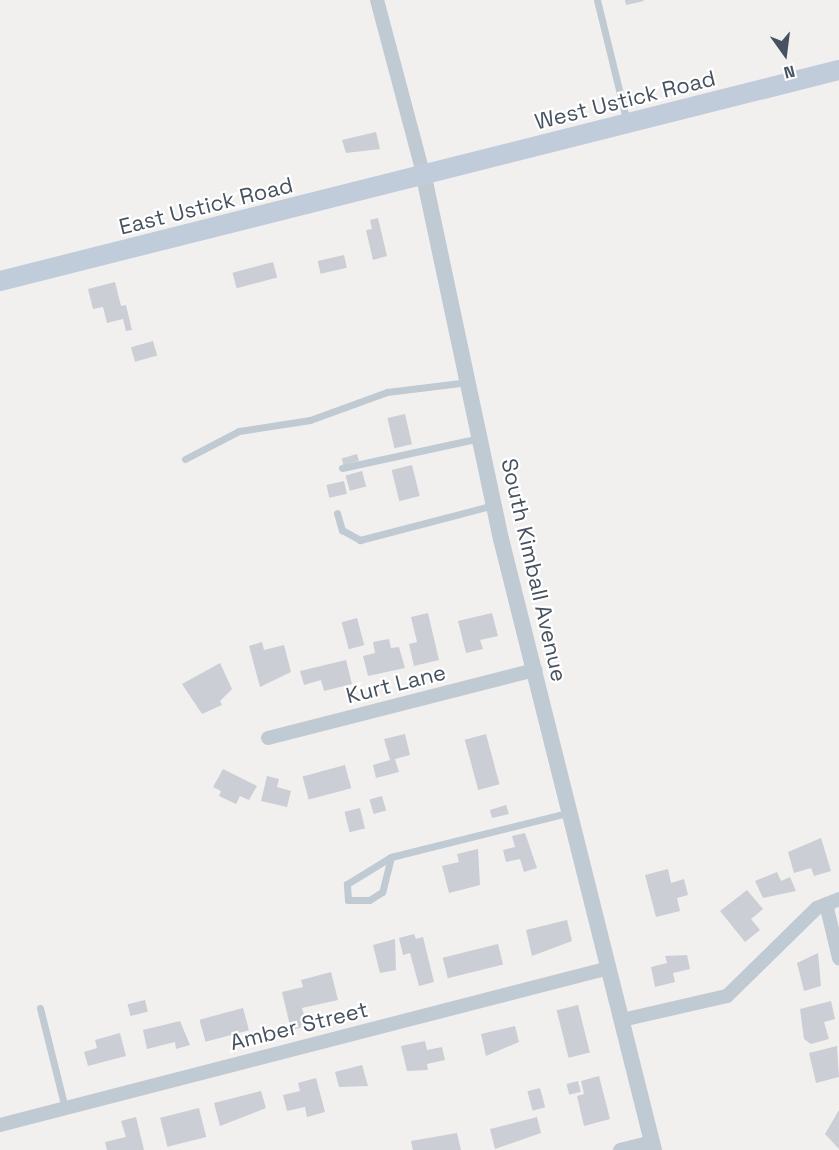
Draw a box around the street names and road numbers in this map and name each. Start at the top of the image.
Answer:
street label: West Ustick Road [532,65,718,135]
street label: East Ustick Road [116,172,296,240]
street label: South Kimball Avenue [495,456,573,684]
street label: Kurt Lane [343,659,449,709]
street label: Amber Street [227,996,371,1056]

